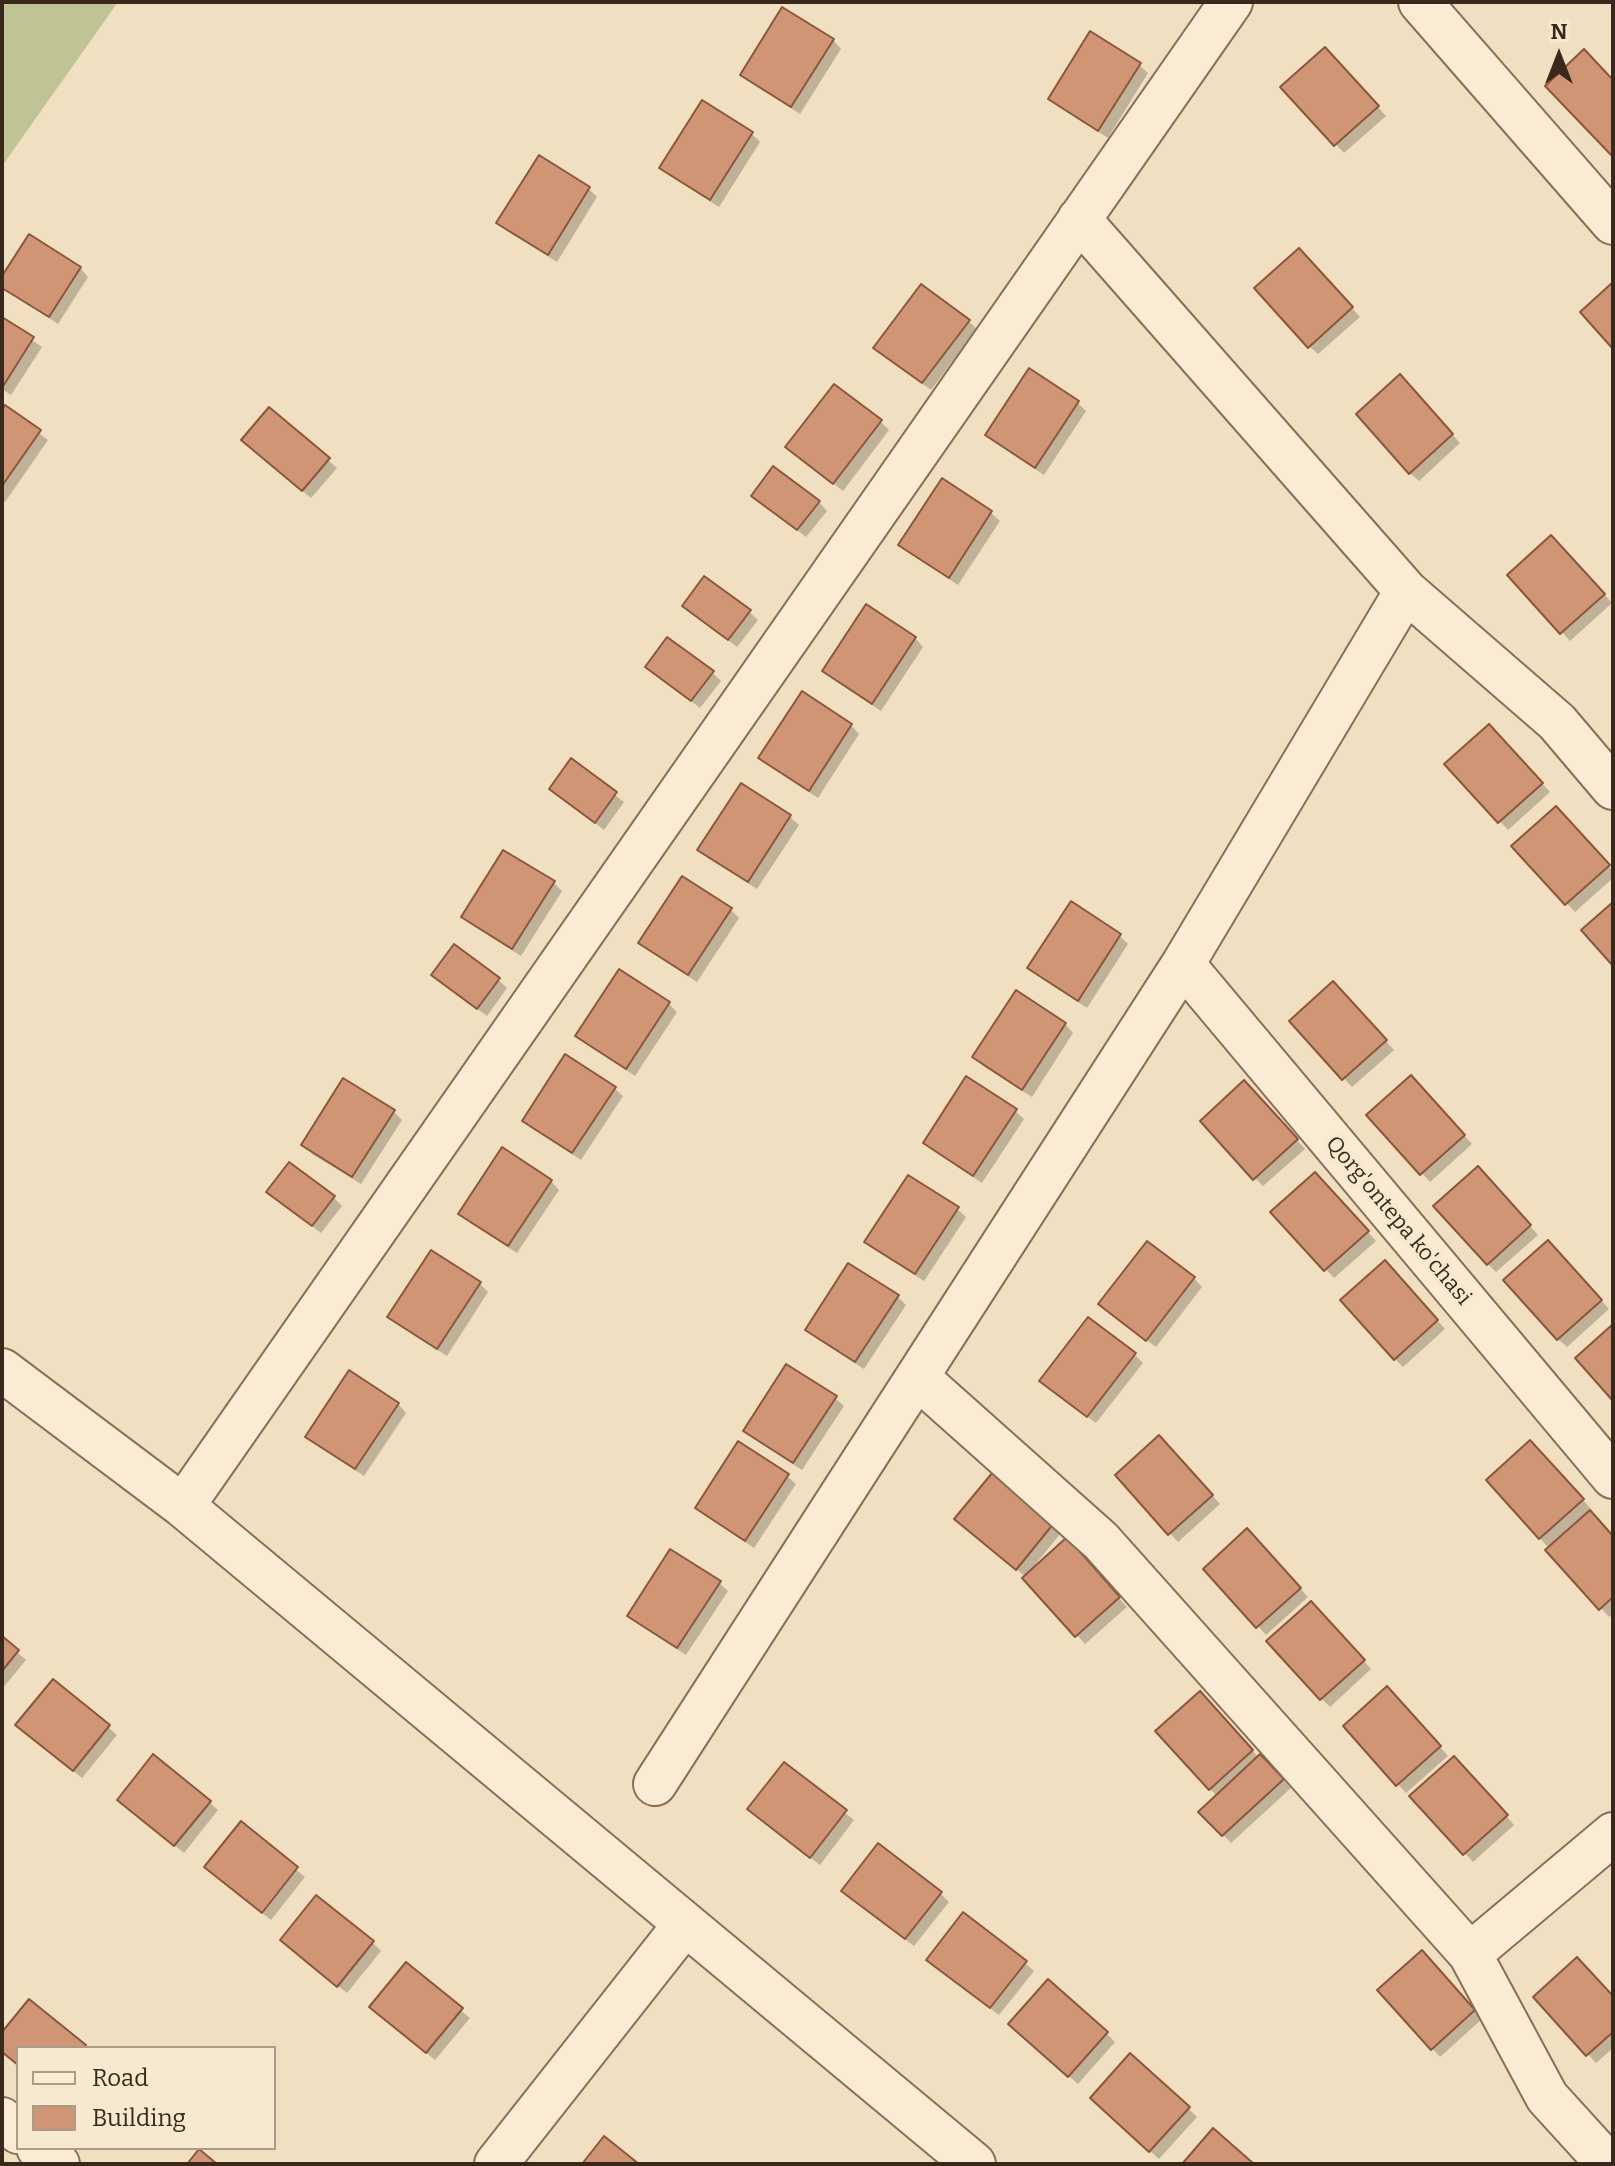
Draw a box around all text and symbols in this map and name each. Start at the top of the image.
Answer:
north arrow [1519,16,1599,96]
text: N [1551,18,1567,45]
street label: Qorg'ontepa ko'chasi [1320,1131,1476,1311]
legend [16,2046,276,2150]
text: Road [92,2064,148,2092]
text: Building [92,2104,186,2132]

